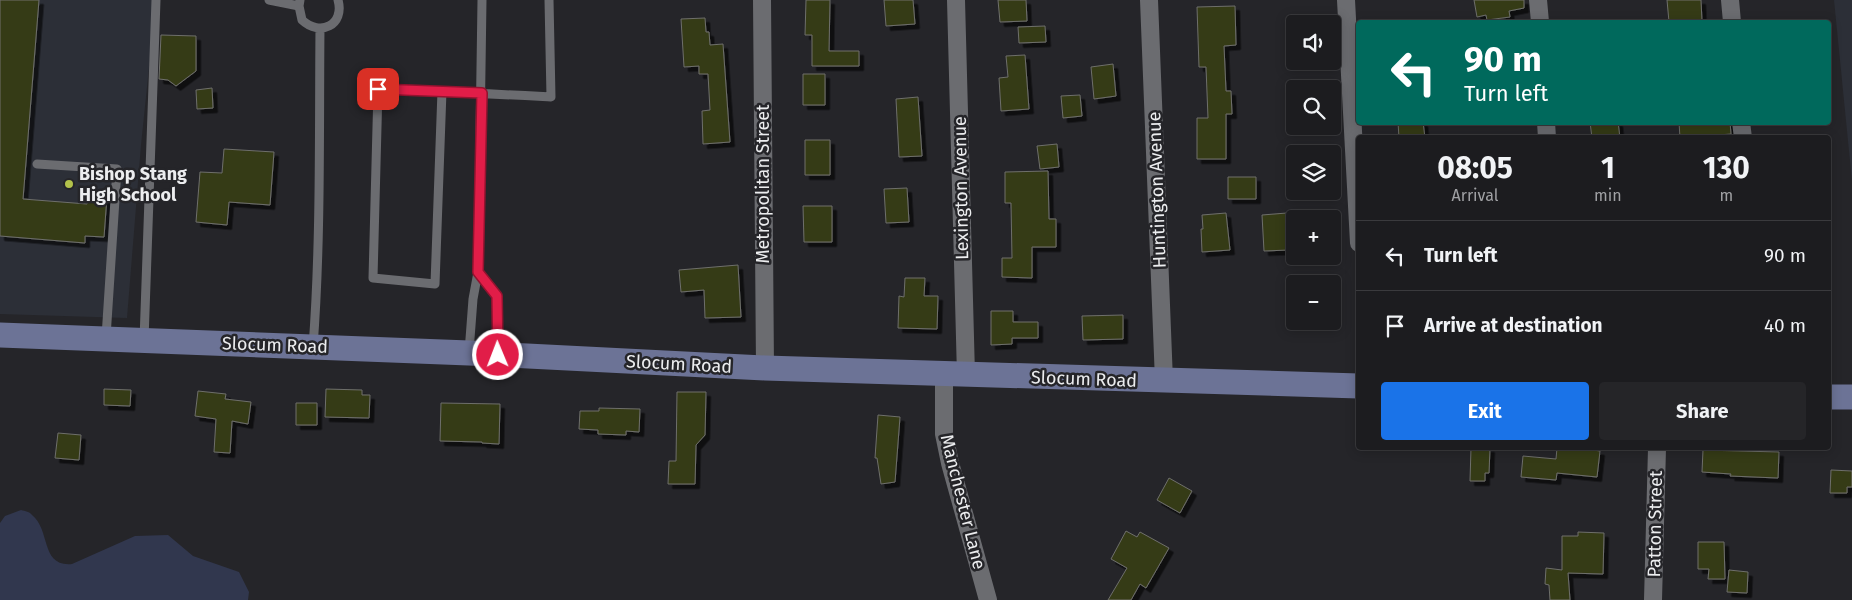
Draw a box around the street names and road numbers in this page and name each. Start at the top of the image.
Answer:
street label: Metropolitan Street [752,104,774,264]
street label: Huntington Avenue [1143,111,1171,269]
street label: Lexington Avenue [949,116,973,260]
street label: Slocum Road [222,332,328,358]
street label: Slocum Road [625,350,733,378]
street label: Slocum Road [1031,366,1137,392]
street label: Manchester Lane [936,432,990,572]
street label: Patton Street [1643,470,1667,578]

